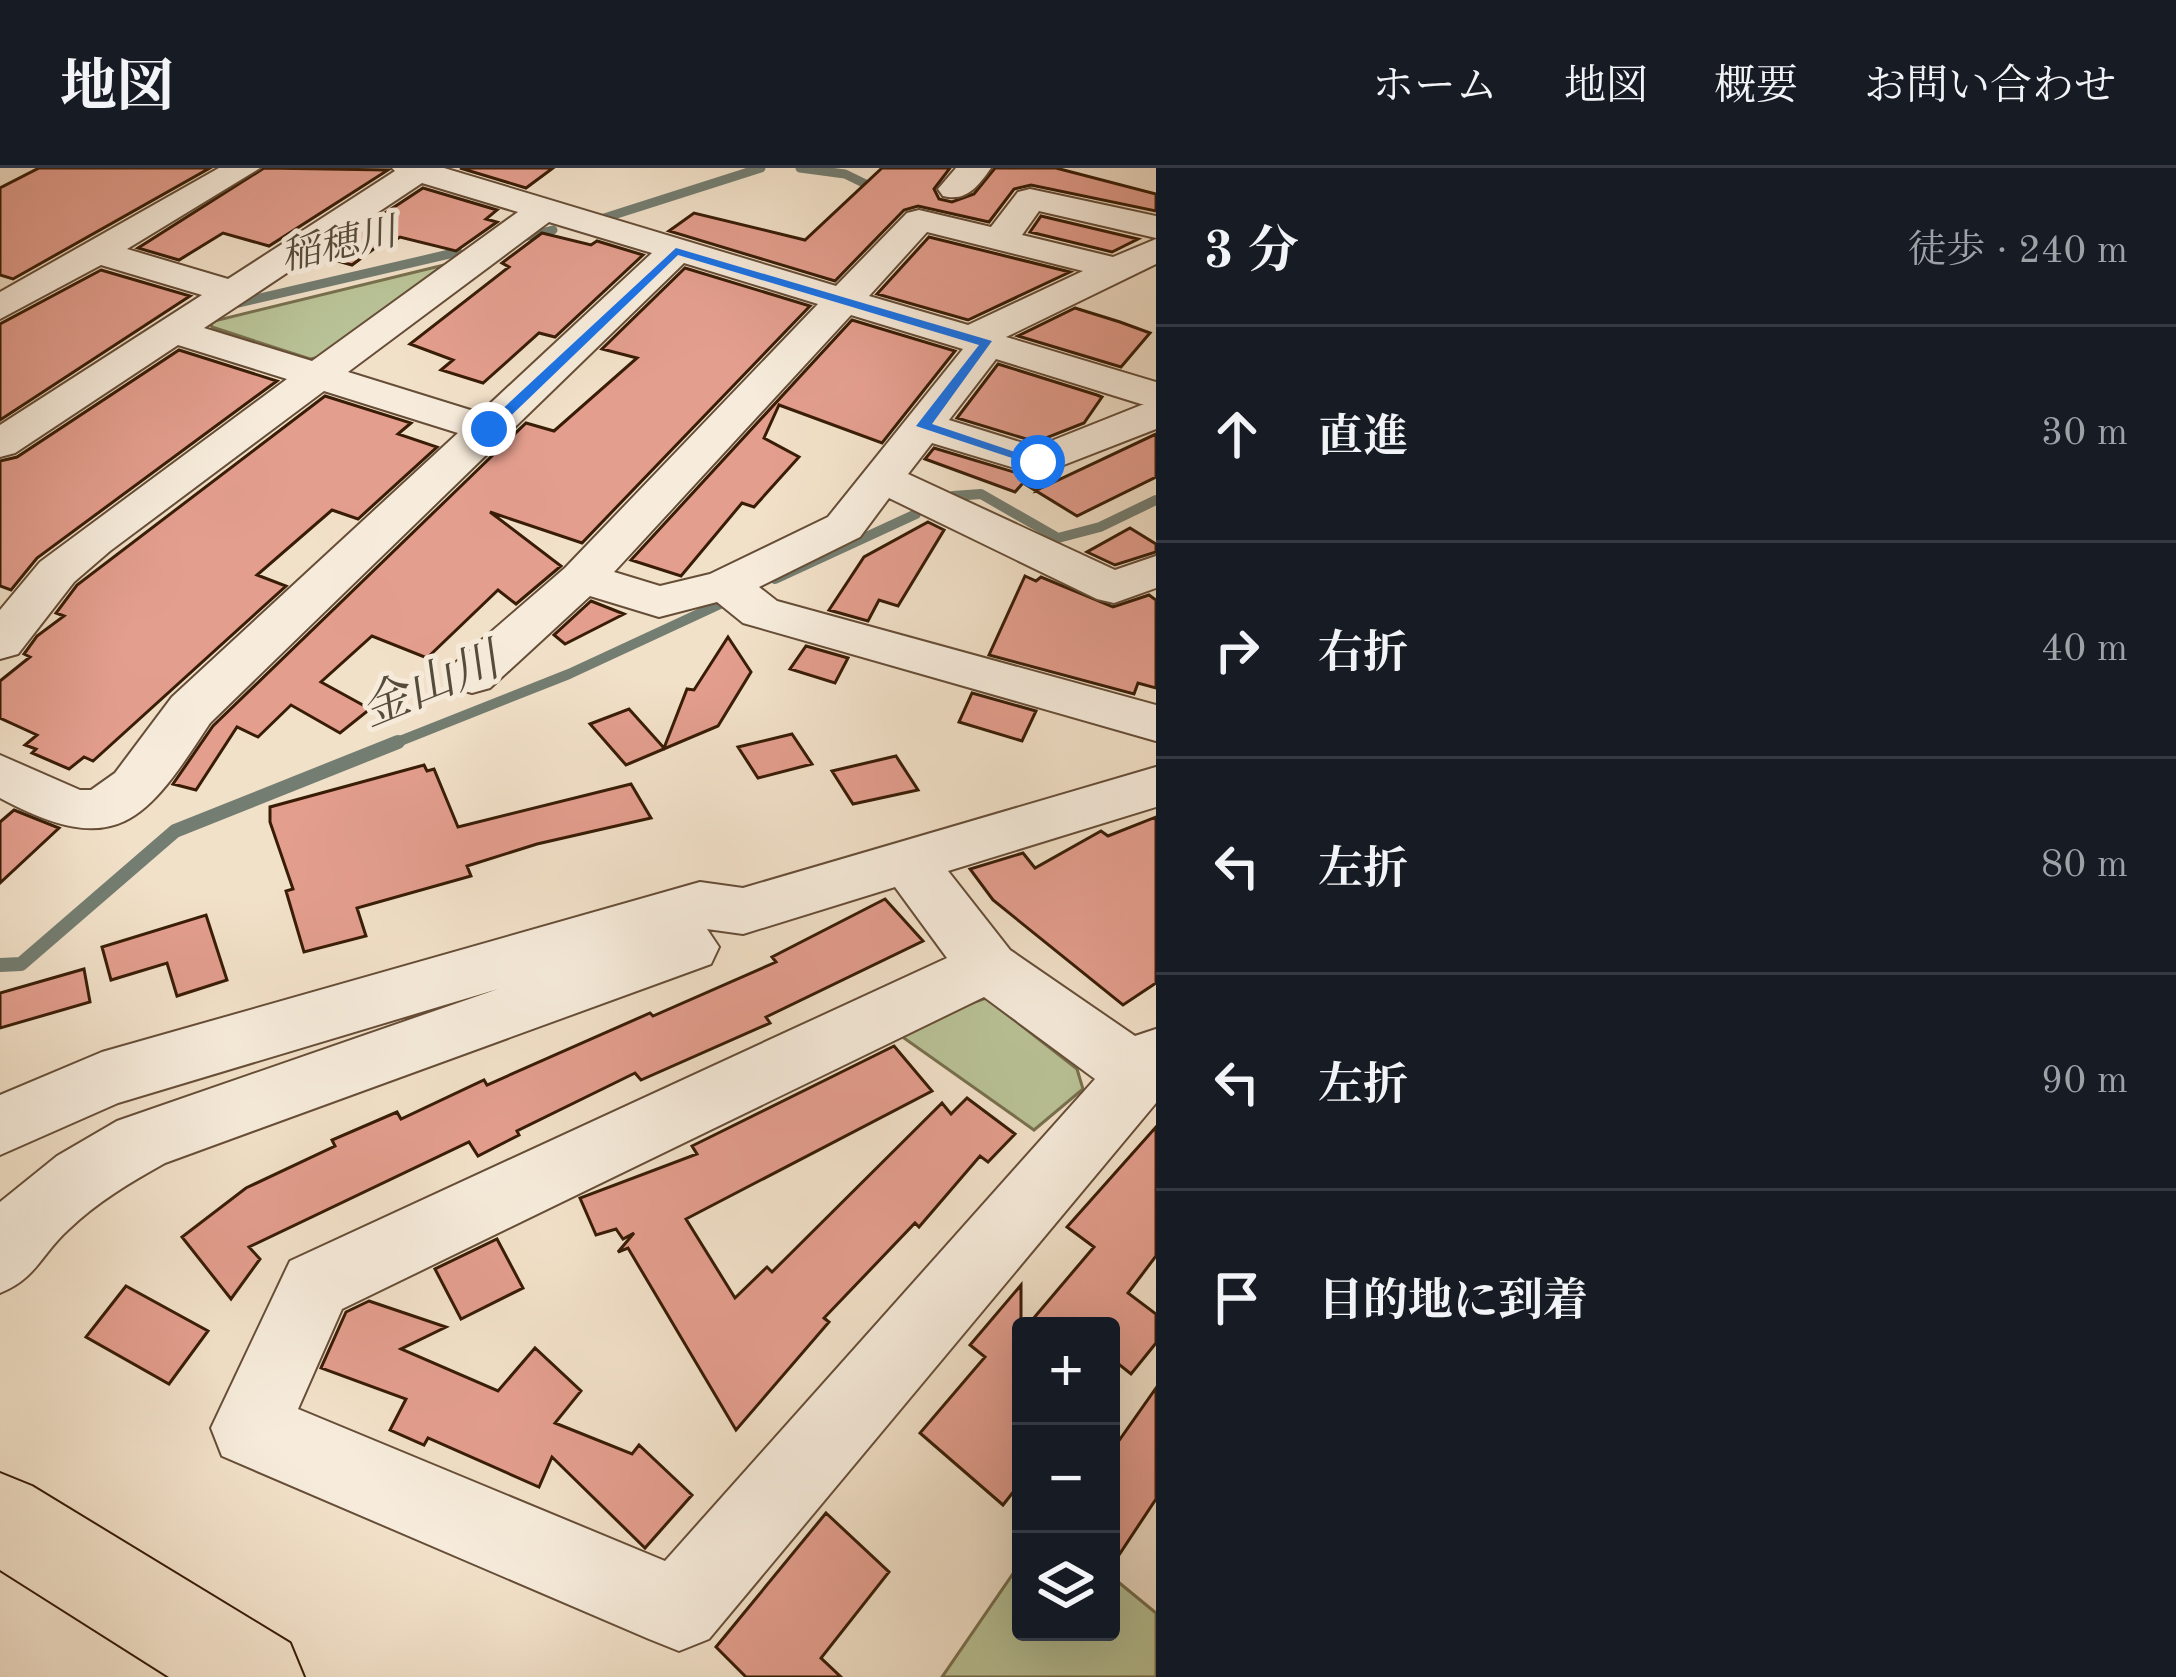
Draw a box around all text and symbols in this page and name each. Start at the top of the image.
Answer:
text: 地図 [60,62,174,119]
text: ホーム [1372,67,1498,109]
text: 地図 [1564,67,1648,109]
text: 概要 [1714,67,1798,109]
text: お問い合わせ [1864,67,2116,109]
water label: 稲穂川 [277,210,404,278]
text: 3 分 [1204,228,1299,279]
text: 徒歩 · 240 m [1907,232,2128,271]
icon: ahead [1204,401,1270,467]
route end [462,402,516,456]
text: 30 m [2041,414,2128,453]
text: 直進 [1318,417,1408,462]
route start [1011,435,1065,489]
icon: right [1204,617,1270,683]
text: 40 m [2041,630,2128,669]
water label: 金山川 [354,632,511,736]
text: 右折 [1318,633,1408,678]
icon: left [1204,833,1270,899]
text: 80 m [2041,846,2128,885]
text: 左折 [1318,849,1408,894]
icon: left [1204,1049,1270,1115]
text: 90 m [2041,1062,2128,1101]
text: 左折 [1318,1065,1408,1110]
icon: arrive [1204,1265,1270,1331]
text: 目的地に到着 [1318,1281,1588,1326]
map controls [1012,1317,1120,1641]
button: + [1012,1317,1120,1425]
button: − [1012,1425,1120,1533]
button: layers [1012,1533,1120,1641]

